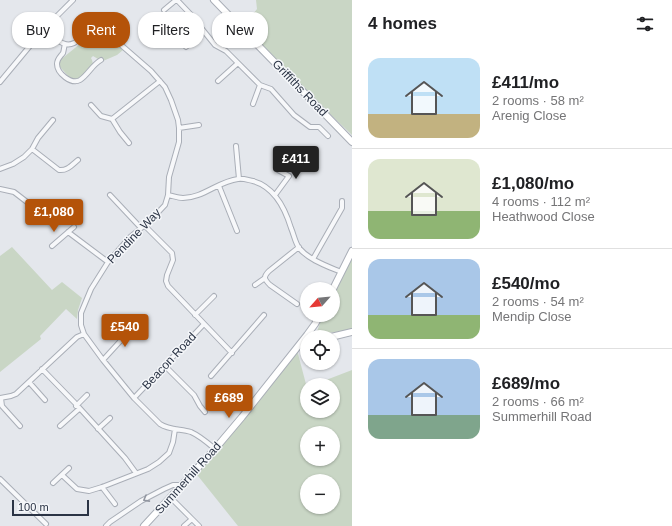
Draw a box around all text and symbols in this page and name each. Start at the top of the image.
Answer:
chip: Buy [12,12,64,48]
chip: Rent [72,12,130,48]
chip: Filters [138,12,204,48]
chip: New [212,12,268,48]
icon: filters [634,13,656,35]
text: 4 homes [368,14,437,33]
street label: Griffiths Road [270,57,330,119]
text: £411/mo [492,73,559,92]
icon: home [400,74,448,122]
text: 2 rooms · 58 m² [492,93,584,108]
text: Arenig Close [492,108,566,123]
pin: £411 [272,146,320,180]
text: £411 [282,151,310,166]
text: £1,080/mo [492,174,574,193]
icon: home [400,175,448,223]
text: 4 rooms · 112 m² [492,194,590,209]
pin: £1,080 [21,199,87,233]
text: £1,080 [34,204,74,219]
street label: Pendine Way [104,206,164,266]
text: Heathwood Close [492,209,595,224]
text: £540/mo [492,274,560,293]
icon: home [400,275,448,323]
north arrow [300,282,340,322]
map controls [300,282,340,514]
text: 2 rooms · 54 m² [492,294,584,309]
text: Mendip Close [492,309,572,324]
pin: £540 [101,314,149,348]
text: £540 [111,319,139,334]
street label: Beacon Road [139,330,199,392]
button: locate [300,330,340,370]
text: £689/mo [492,374,560,393]
icon: home [400,375,448,423]
button: layers [300,378,340,418]
pin: £689 [205,385,253,419]
text: £689 [215,390,243,405]
text: 2 rooms · 66 m² [492,394,584,409]
text: Summerhill Road [492,409,592,424]
button: + [300,426,340,466]
street label: Summerhill Road [152,439,224,517]
button: − [300,474,340,514]
one-way arrow [143,494,150,501]
scale bar [12,498,89,517]
text: 100 m [18,501,49,513]

